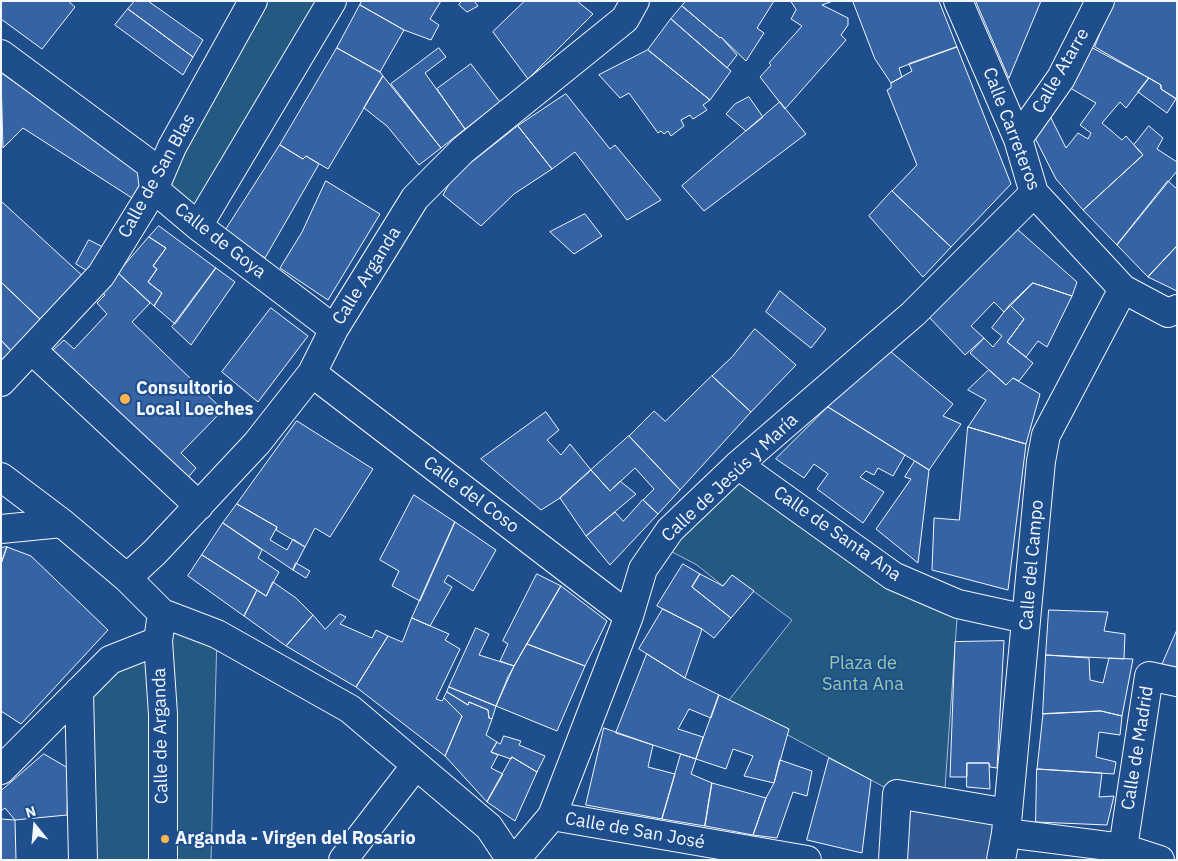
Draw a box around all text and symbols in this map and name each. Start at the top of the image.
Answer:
street label: Calle Atarre [1028,24,1094,118]
street label: Calle Carreteros [978,64,1044,194]
street label: Calle de San Blas [114,110,200,242]
street label: Calle de Goya [170,199,270,283]
street label: Calle Arganda [328,223,406,329]
place label: Consultorio Local Loeches [136,378,254,420]
marker: Consultorio Local Loeches [118,392,132,406]
street label: Calle de Jesús y María [657,409,803,547]
street label: Calle del Coso [419,452,523,538]
street label: Calle de Santa Ana [769,482,905,586]
street label: Calle del Campo [1016,499,1048,631]
park label: Plaza de Santa Ana [822,653,904,696]
street label: Calle de Arganda [149,668,173,804]
street label: Calle de Madrid [1118,684,1158,812]
north arrow [10,801,60,851]
text: N [23,802,38,822]
street label: Calle de San José [563,808,707,854]
place label: Arganda - Virgen del Rosario [175,828,416,850]
marker: Arganda - Virgen del Rosario [159,833,171,845]

